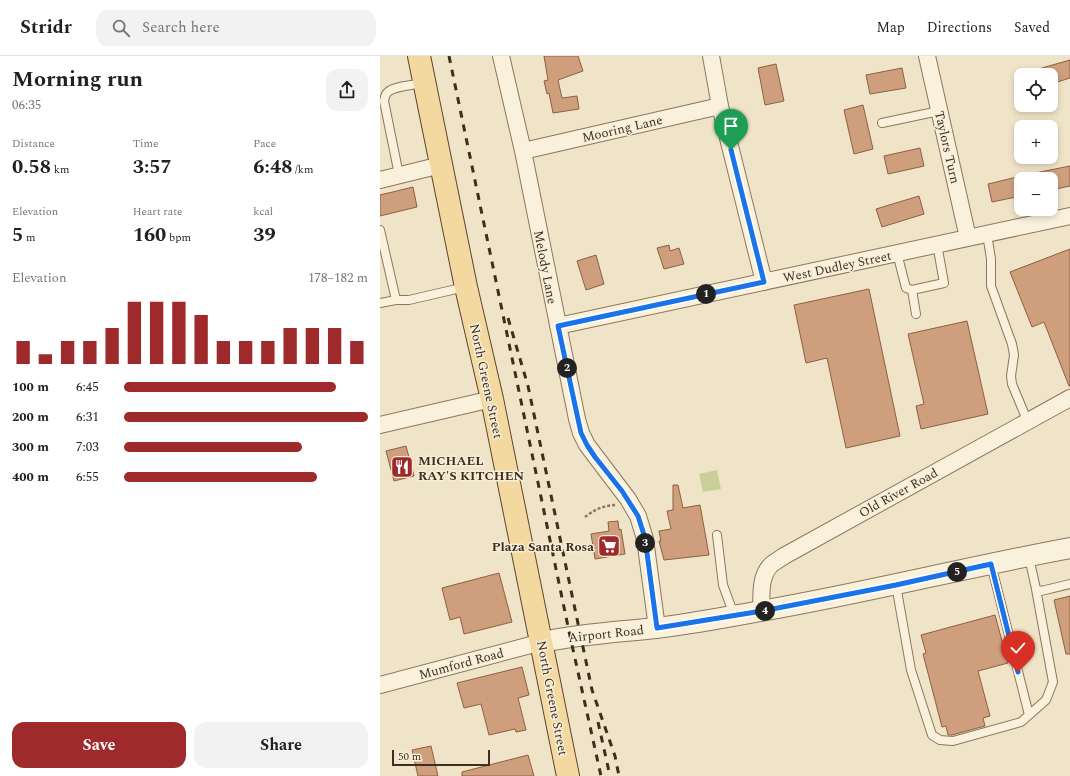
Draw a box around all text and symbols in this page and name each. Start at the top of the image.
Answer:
search box [96,10,376,46]
text: Stridr [20,13,72,42]
text: Search here [142,16,220,39]
icon: search [110,17,132,39]
text: Map [877,17,905,38]
text: Directions [927,17,992,38]
text: Saved [1014,17,1050,38]
text: Morning run [12,63,143,96]
map controls [1014,68,1058,216]
button: locate [1014,68,1058,112]
button: share [326,69,368,111]
text: 06:35 [12,95,41,115]
pin [714,109,748,150]
street label: Taylors Turn [929,109,965,186]
street label: Mooring Lane [580,110,664,148]
icon: arrive [720,115,742,137]
button: + [1014,120,1058,164]
text: Distance [12,135,55,152]
text: Time [133,135,158,152]
text: Pace [253,135,276,152]
text: 0.58 [12,152,51,182]
text: 3:57 [133,152,172,182]
text: 6:48 [253,152,292,182]
text: km [51,161,69,178]
text: /km [292,161,313,178]
button: − [1014,172,1058,216]
text: Elevation [12,203,58,220]
text: Heart rate [133,203,182,220]
text: kcal [253,203,273,220]
text: 5 [12,220,23,250]
text: 160 [133,220,166,250]
text: 39 [253,220,276,250]
text: m [23,229,35,246]
text: bpm [166,229,191,246]
street label: Melody Lane [528,229,562,306]
street label: West Dudley Street [781,246,894,288]
text: Elevation [12,268,66,288]
text: 178–182 m [308,268,368,288]
pin: 1 [696,284,716,304]
text: 1 [703,285,709,302]
street label: North Greene Street [464,322,508,441]
pin: 2 [557,358,577,378]
text: 2 [564,359,570,376]
text: 100 m [12,377,49,397]
text: 6:45 [76,377,99,397]
text: 200 m [12,407,49,427]
text: 6:31 [76,407,99,427]
text: 300 m [12,437,49,457]
text: 7:03 [76,437,99,457]
place label: MICHAEL RAY'S KITCHEN [418,451,524,486]
restaurant icon: MICHAEL RAY'S KITCHEN [389,454,415,480]
street label: Old River Road [855,463,942,523]
text: 400 m [12,467,49,487]
text: 6:55 [76,467,99,487]
supermarket icon: Plaza Santa Rosa [596,533,622,559]
pin: 3 [635,533,655,553]
text: 3 [642,534,648,551]
place label: Plaza Santa Rosa [492,537,594,557]
pin: 5 [947,562,967,582]
text: 5 [954,563,960,580]
pin: 4 [755,601,775,621]
text: 4 [762,602,768,619]
street label: Airport Road [567,620,645,648]
pin [1001,631,1035,672]
icon: check [1007,637,1029,659]
street label: North Greene Street [531,639,573,758]
street label: Mumford Road [416,643,506,685]
button: Save [12,722,186,768]
button: Share [194,722,368,768]
scale bar [392,748,490,767]
text: 50 m [398,748,421,765]

